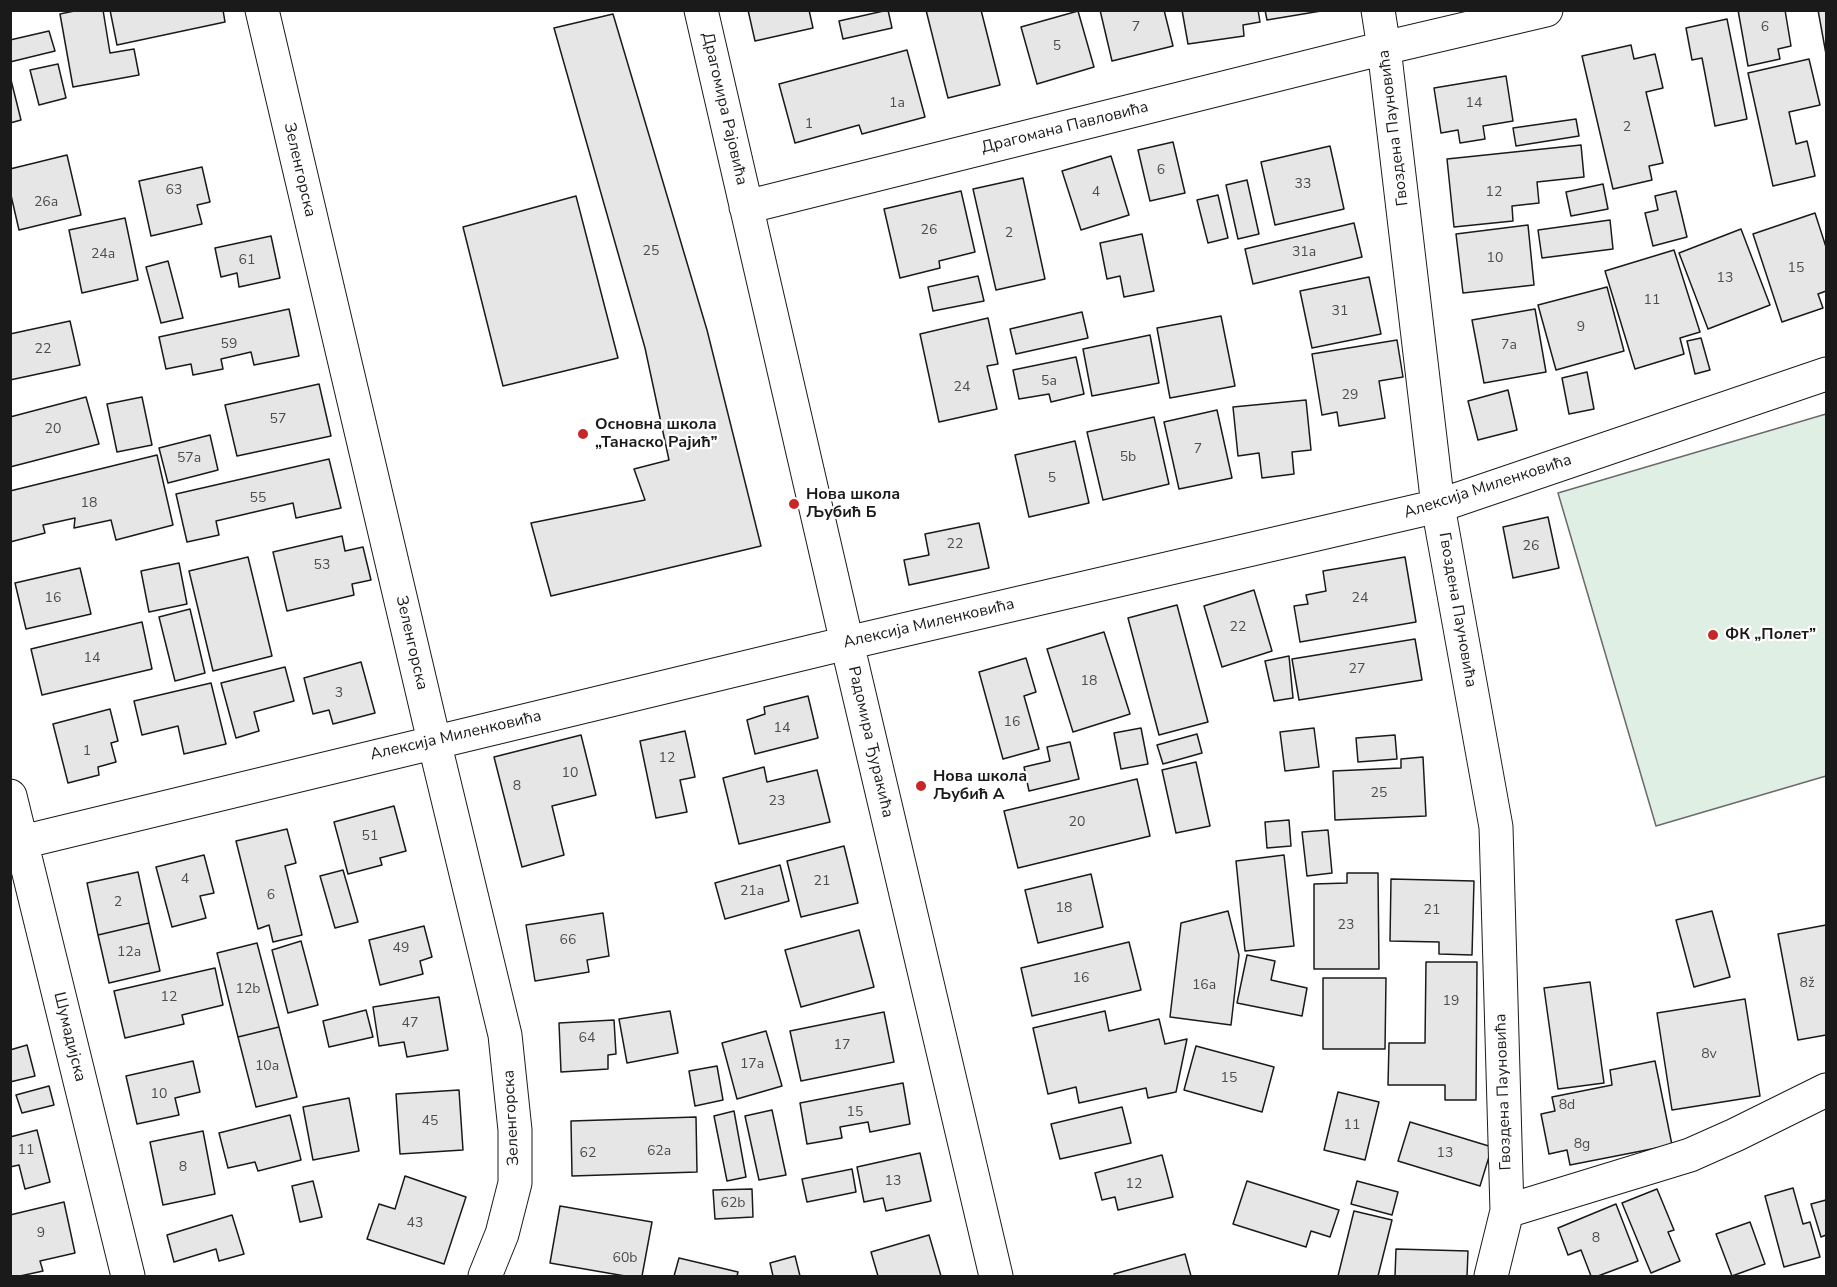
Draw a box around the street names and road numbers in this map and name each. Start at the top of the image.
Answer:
street label: Драгомира Рајовића [697,31,751,187]
street label: Гвоздена Пауновића [1375,49,1413,207]
street label: Драгомана Павловића [979,98,1151,158]
street label: Зеленгорска [279,121,319,219]
street label: Алексија Миленковића [1402,451,1574,523]
street label: Гвоздена Пауновића [1434,531,1480,689]
street label: Зеленгорска [391,594,431,692]
street label: Алексија Миленковића [841,595,1017,653]
street label: Радомира Ђуракића [843,664,897,820]
street label: Алексија Миленковића [368,707,544,765]
street label: Шумадијска [49,990,89,1084]
street label: Гвоздена Пауновића [1492,1013,1516,1171]
street label: Зеленгорска [500,1069,524,1167]

